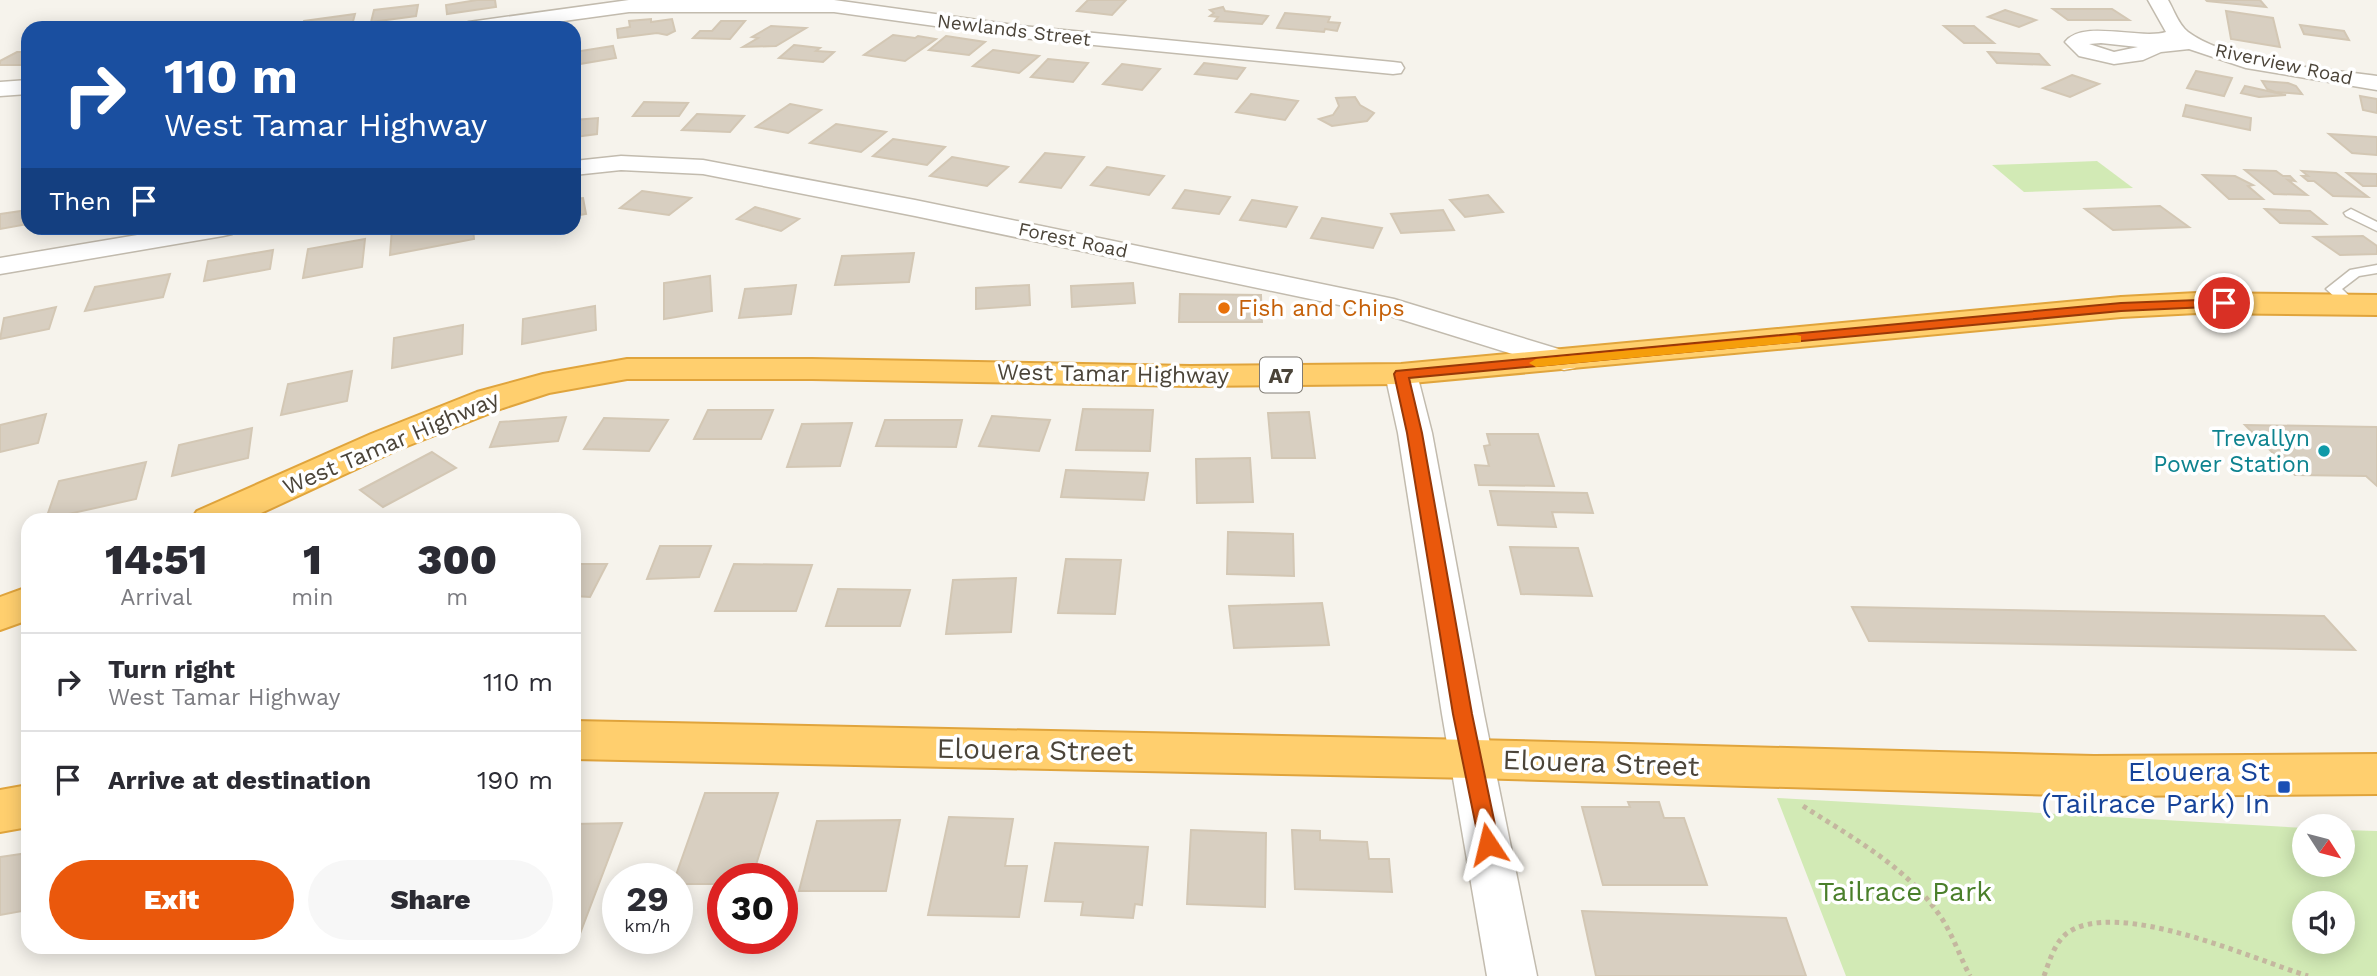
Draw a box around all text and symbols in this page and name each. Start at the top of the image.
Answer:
street label: Newlands Street [936,9,1092,51]
street label: Riverview Road [2213,38,2355,90]
text: 110 m [164,47,298,105]
icon: right [49,49,140,140]
text: West Tamar Highway [164,106,487,144]
icon: arrive [125,182,163,220]
text: Then [49,186,111,216]
street label: Forest Road [1016,217,1130,263]
pin [2194,273,2254,333]
icon: arrive [2205,284,2243,322]
place label: Fish and Chips [1238,295,1405,322]
marker: Fish and Chips [1216,300,1232,316]
street label: West Tamar Highway [997,358,1229,390]
road number: A7 [1260,358,1302,392]
street label: West Tamar Highway [279,385,503,501]
place label: Trevallyn Power Station [2153,425,2310,478]
marker: Trevallyn Power Station [2316,443,2332,459]
text: 14:51 [105,535,207,584]
text: 1 [303,535,322,584]
text: 300 [417,535,497,584]
text: Arrival [120,584,192,611]
text: min [291,584,333,611]
text: m [446,584,468,611]
text: Turn right [108,654,235,684]
icon: right [49,663,87,701]
text: 110 m [483,667,553,697]
text: West Tamar Highway [108,684,340,711]
street label: Elouera Street [936,732,1134,768]
street label: Elouera Street [1502,743,1700,783]
place label: Elouera St (Tailrace Park) In [2042,755,2270,820]
icon: arrive [49,761,87,799]
text: Arrive at destination [108,765,371,795]
text: 190 m [477,765,553,795]
marker: Elouera St (Tailrace Park) In [2276,779,2292,795]
position arrow [1451,807,1525,881]
north arrow [2292,814,2356,877]
map controls [2292,814,2355,954]
button: Exit [49,860,294,940]
button: Share [308,860,553,940]
speed limit sign: 30 [707,863,798,954]
park label: Tailrace Park [1818,875,1992,908]
text: 29 [626,878,669,920]
button: sound [2292,891,2355,954]
text: km/h [624,915,671,936]

